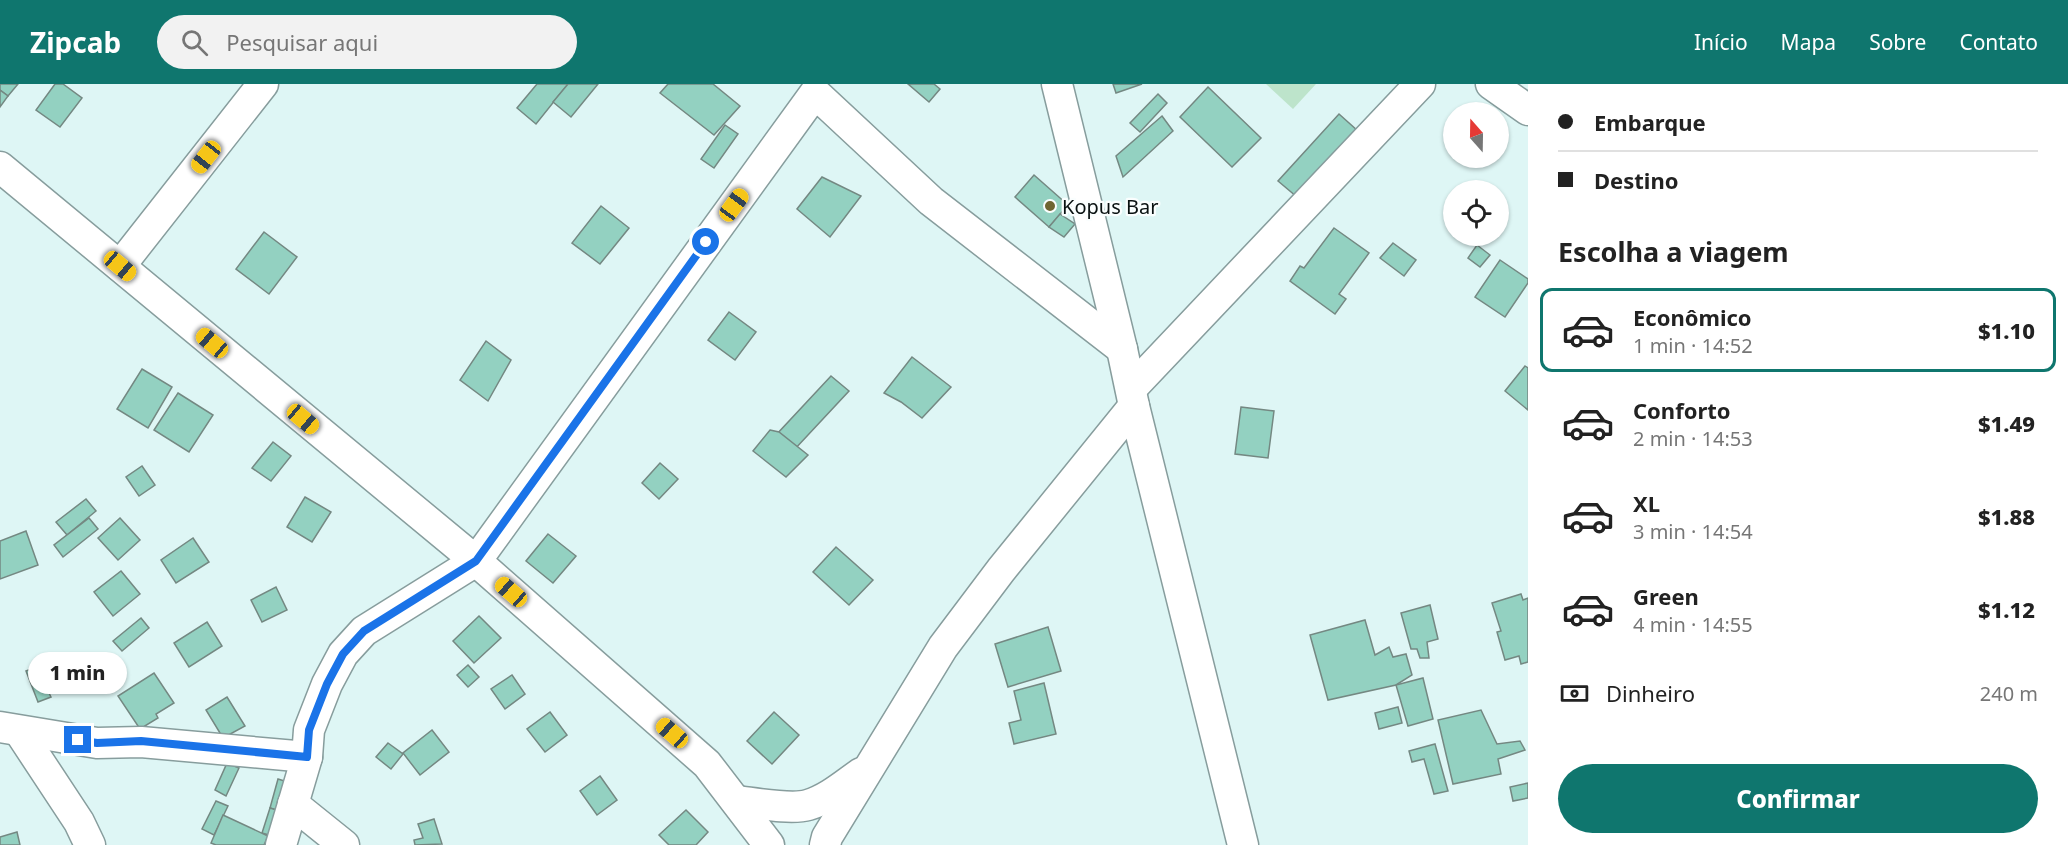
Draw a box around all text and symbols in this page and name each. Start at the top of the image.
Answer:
search box [157,15,577,69]
text: Zipcab [30,23,121,61]
icon: search [178,26,211,59]
text: Pesquisar aqui [226,27,378,57]
text: Início [1694,28,1748,56]
text: Mapa [1781,28,1836,56]
text: Sobre [1869,28,1926,56]
text: Contato [1959,28,2038,56]
north arrow [1443,102,1509,168]
map controls [1443,102,1509,246]
text: Embarque [1594,107,1706,137]
car [188,137,224,177]
text: Destino [1594,165,1678,195]
button: locate [1443,180,1509,246]
car [716,185,752,225]
place label: Kopus Bar [1062,193,1158,220]
marker: Kopus Bar [1043,199,1057,213]
route start [692,228,719,255]
text: Escolha a viagem [1558,233,1789,270]
car [100,248,140,284]
text: Econômico [1633,302,1752,332]
icon: car [1561,303,1615,357]
text: $1.10 [1978,315,2035,345]
car [192,325,232,361]
text: 1 min · 14:52 [1633,332,1753,359]
text: Conforto [1633,395,1731,425]
icon: car [1561,396,1615,450]
car [283,401,323,437]
text: $1.49 [1978,408,2035,438]
text: 2 min · 14:53 [1633,425,1753,452]
text: XL [1633,488,1660,518]
icon: car [1561,489,1615,543]
text: $1.88 [1978,501,2035,531]
text: 3 min · 14:54 [1633,518,1753,545]
car [492,573,530,611]
text: Green [1633,581,1699,611]
icon: car [1561,582,1615,636]
text: $1.12 [1978,594,2035,624]
text: 4 min · 14:55 [1633,611,1753,638]
callout: 1 min [28,653,128,695]
text: 1 min [50,659,105,686]
icon: cash [1558,677,1591,710]
text: Dinheiro [1606,678,1695,708]
text: 240 m [1980,680,2038,707]
car [653,714,691,752]
route end [64,726,91,753]
button: Confirmar [1558,764,2038,833]

